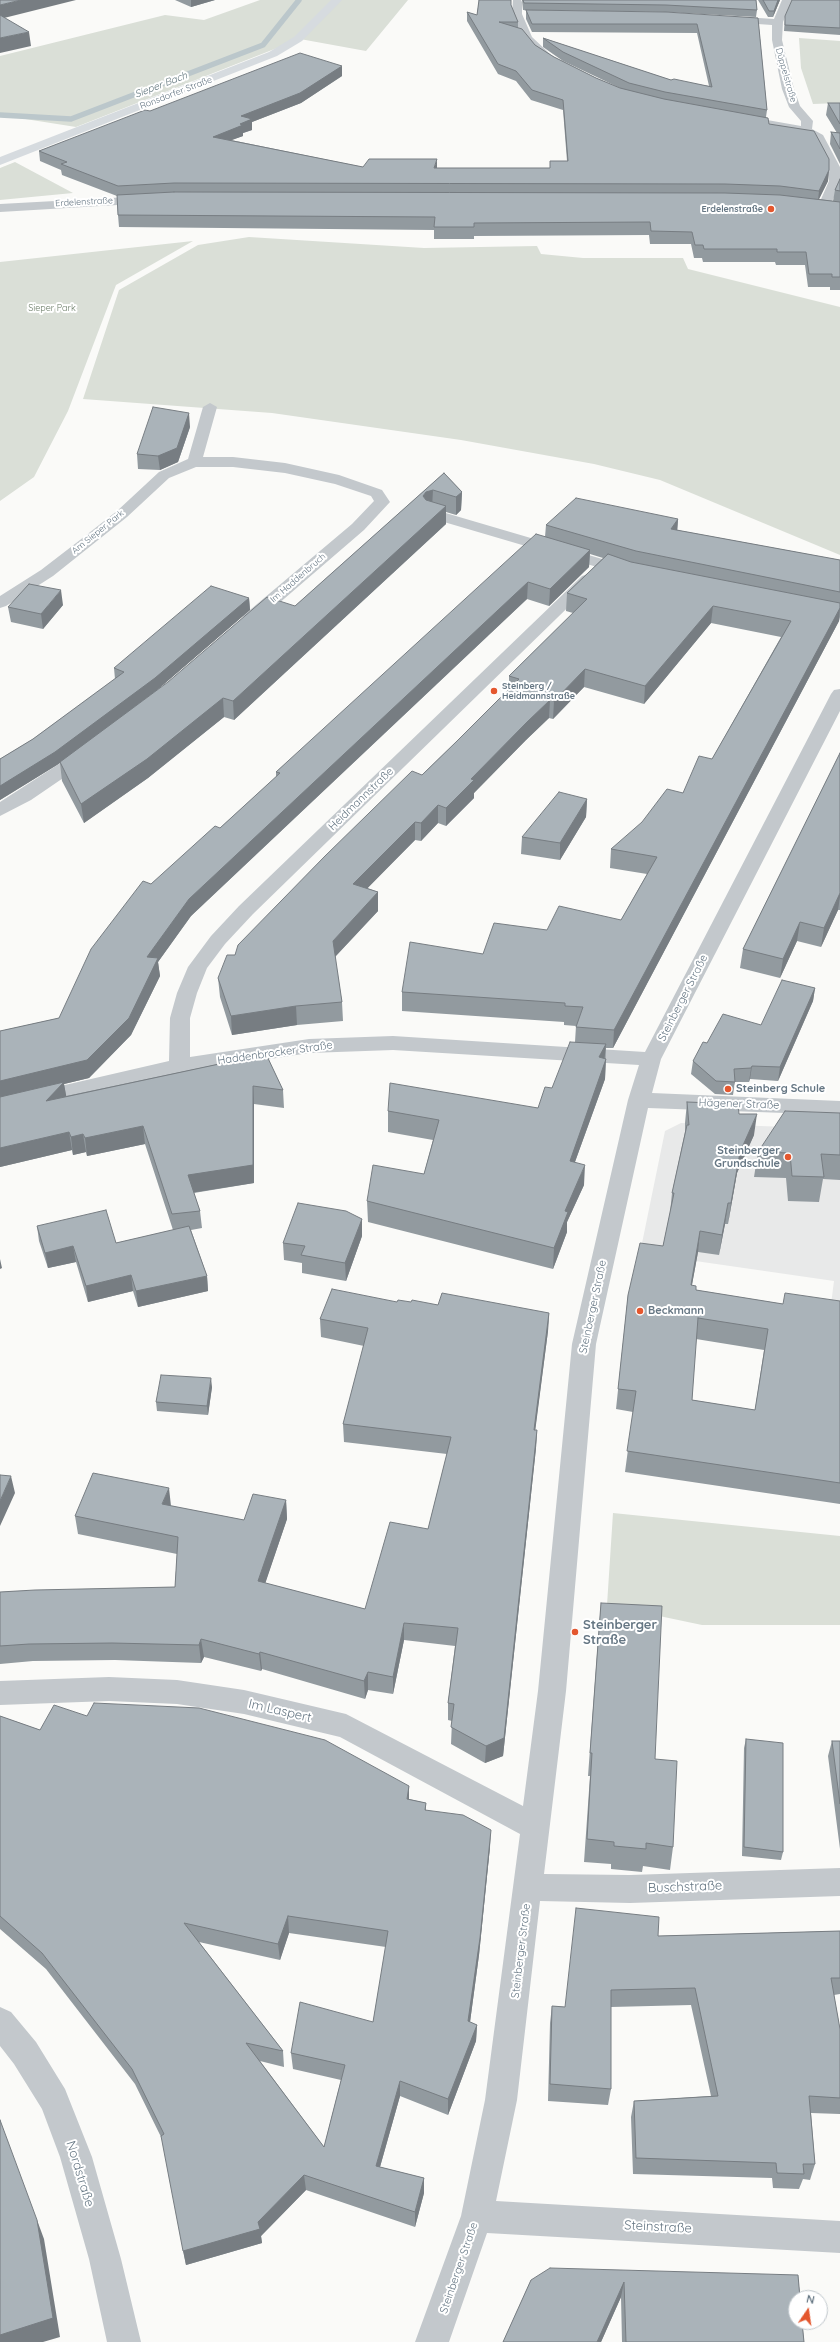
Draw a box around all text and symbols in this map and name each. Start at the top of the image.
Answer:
street label: Düppelstraße [773,46,799,104]
water label: Sieper Bach [133,70,189,100]
street label: Ronsdorfer Straße [138,74,214,112]
street label: Erdelenstraße [55,195,113,209]
place label: Erdelenstraße [701,204,763,214]
marker: Erdelenstraße [766,204,776,214]
park label: Sieper Park [28,303,76,313]
street label: Am Sieper Park [70,508,126,556]
street label: Im Haddenbruch [268,551,328,605]
place label: Steinberg / Heidmannstraße [502,681,575,702]
marker: Steinberg / Heidmannstraße [489,686,499,696]
street label: Heidmannstraße [326,765,396,833]
street label: Steinberger Straße [655,953,711,1043]
street label: Haddenbrocker Straße [217,1038,333,1068]
place label: Steinberg Schule [736,1082,825,1096]
marker: Steinberg Schule [723,1084,733,1094]
street label: Hägener Straße [698,1096,780,1112]
place label: Steinberger Grundschule [714,1144,780,1170]
marker: Steinberger Grundschule [783,1152,793,1162]
street label: Steinberger Straße [577,1259,609,1355]
place label: Beckmann [648,1304,704,1318]
marker: Beckmann [635,1306,645,1316]
place label: Steinberger Straße [583,1617,657,1648]
marker: Steinberger Straße [570,1627,580,1637]
street label: Im Laspert [247,1696,313,1726]
street label: Buschstraße [647,1878,723,1896]
street label: Steinberger Straße [509,1903,533,1999]
street label: Nordstraße [63,2139,97,2209]
street label: Steinstraße [624,2217,692,2237]
street label: Steinberger Straße [437,2221,481,2315]
north arrow [788,2290,828,2330]
text: N [805,2292,816,2307]

